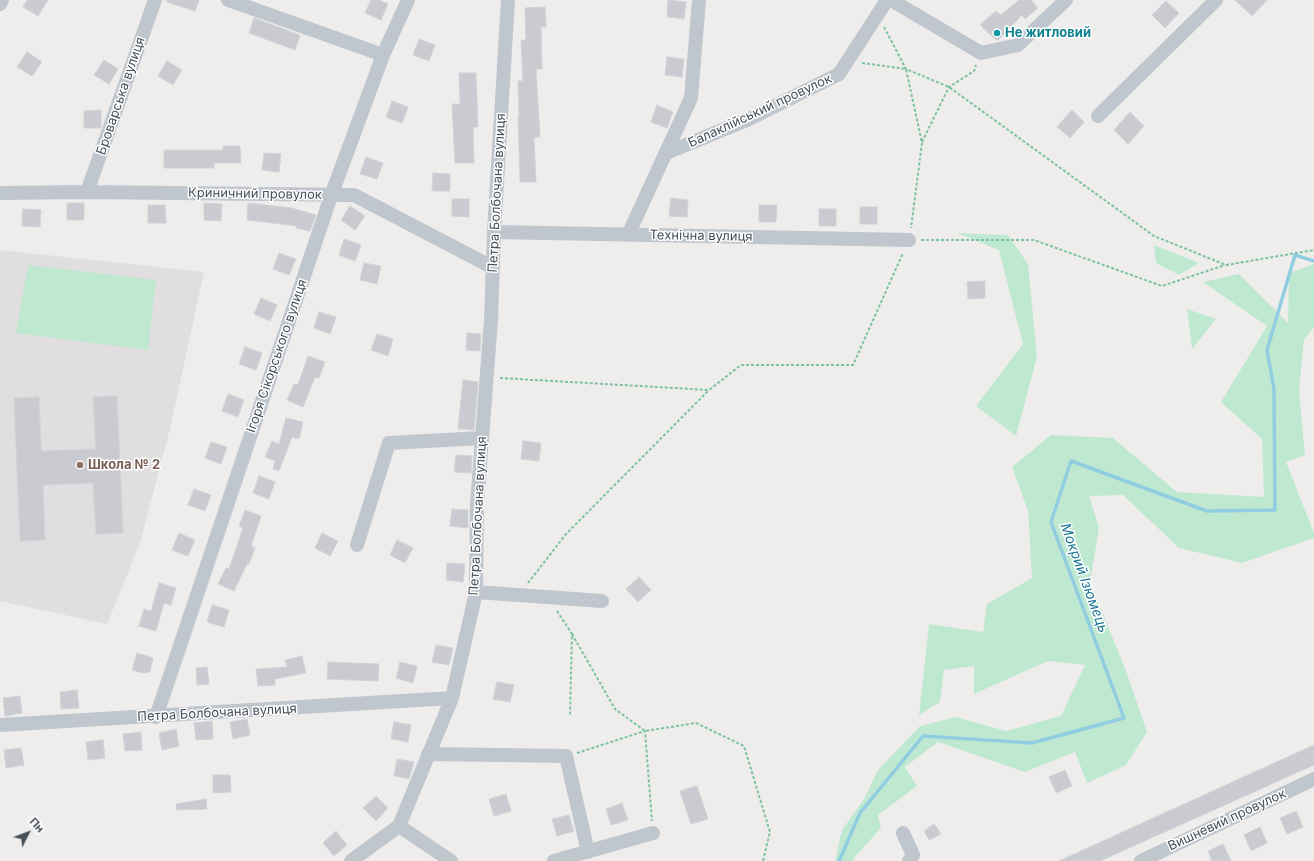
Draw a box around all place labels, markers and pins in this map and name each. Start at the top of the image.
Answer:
place label: Не житловий [1005,25,1091,41]
marker: Не житловий [992,28,1002,38]
place label: Школа № 2 [88,457,160,473]
marker: Школа № 2 [75,460,85,470]

